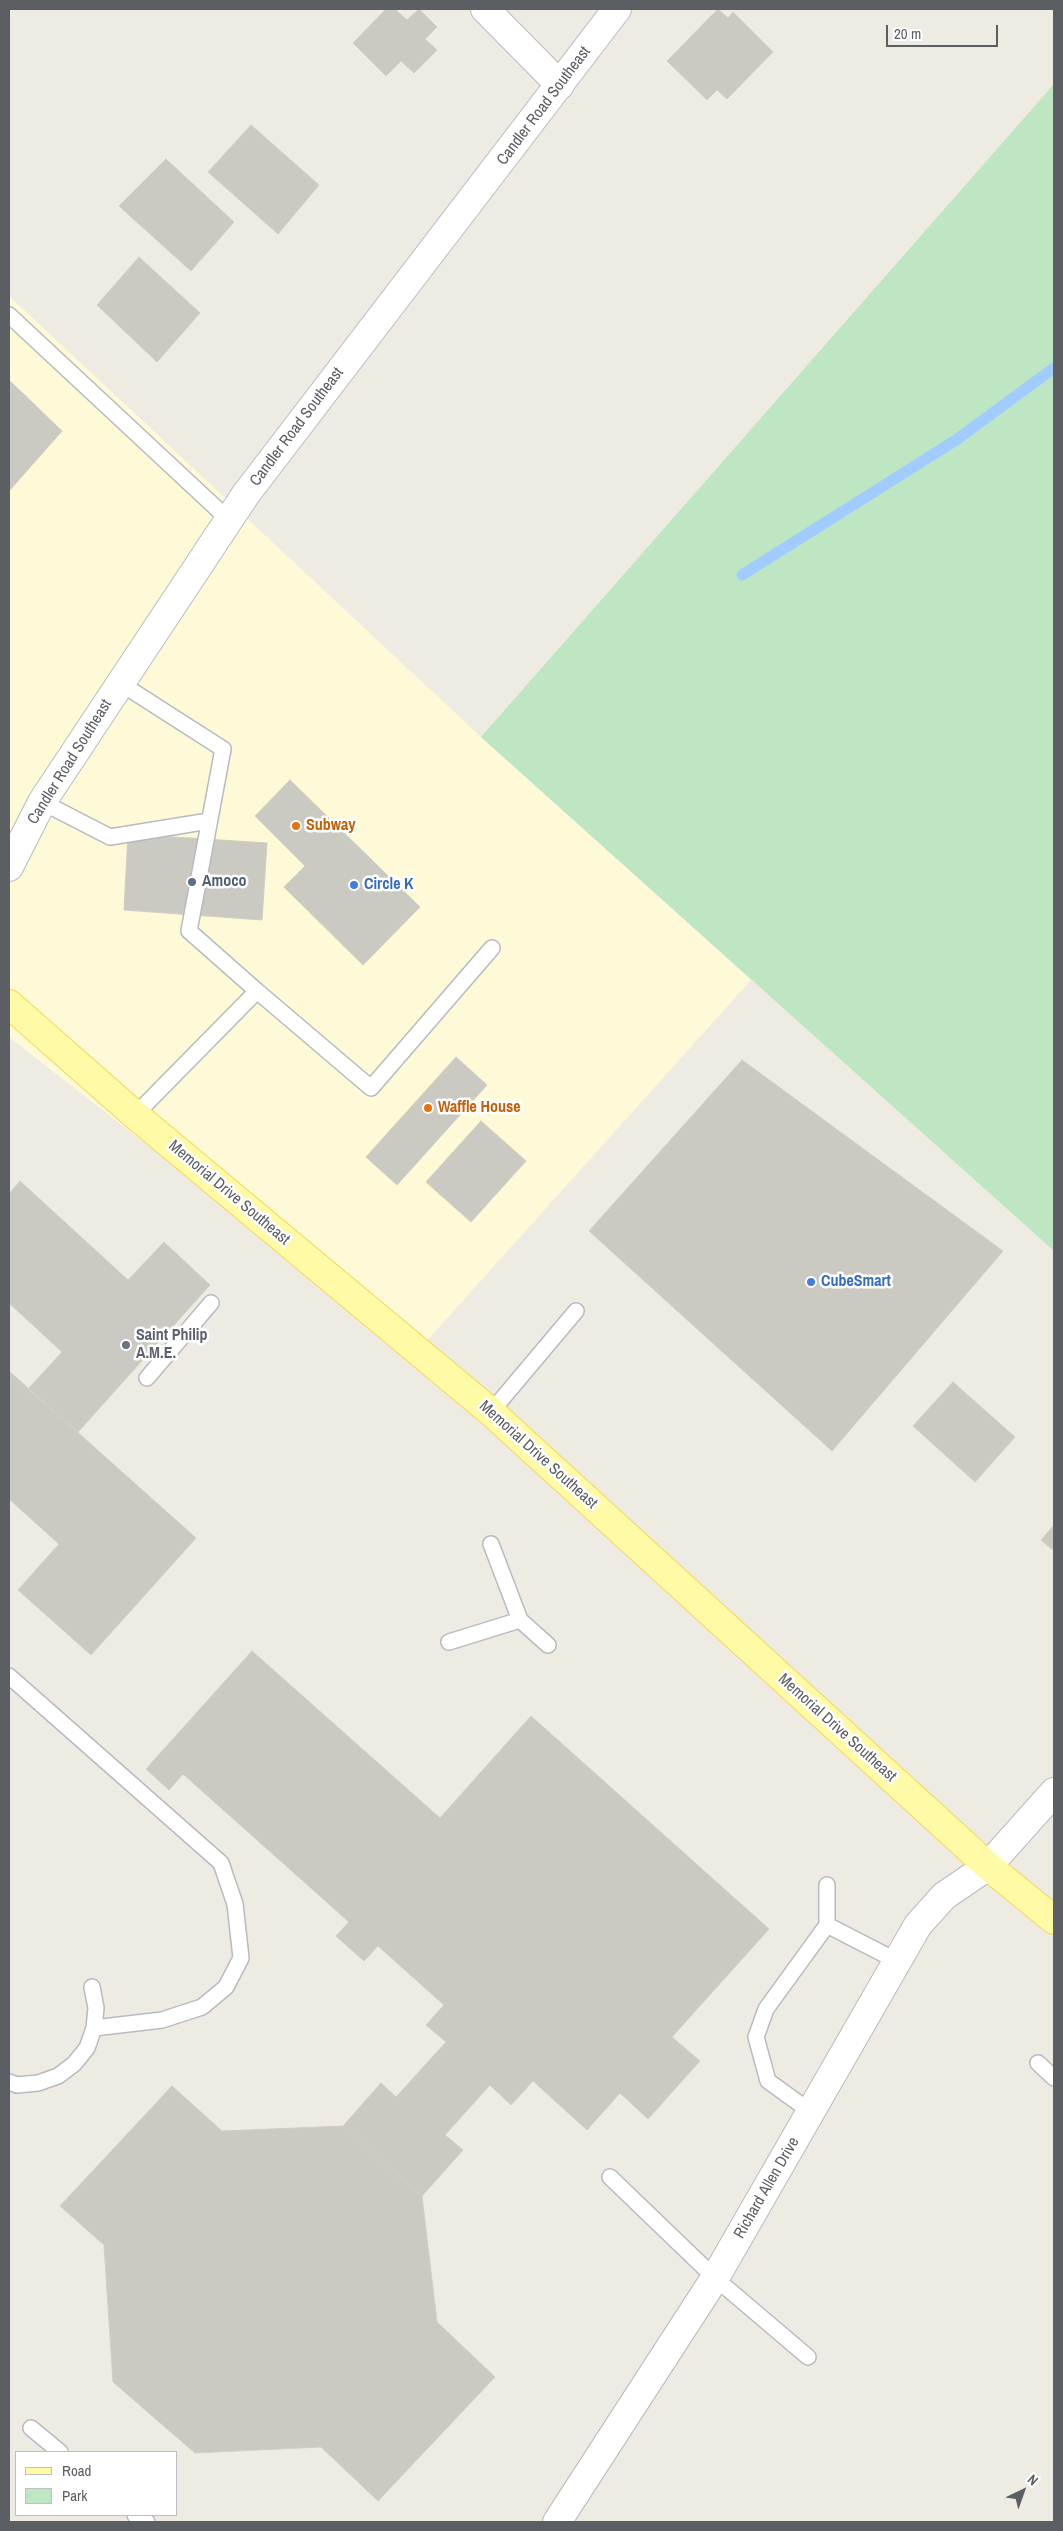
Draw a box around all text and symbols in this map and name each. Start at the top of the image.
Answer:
scale bar [888,15,1000,47]
text: 20 m [894,23,921,44]
street label: Candler Road Southeast [493,43,595,169]
street label: Candler Road Southeast [246,364,348,490]
street label: Candler Road Southeast [24,696,116,828]
place label: Subway [306,816,356,836]
marker: Subway [290,820,302,832]
place label: Amoco [202,872,246,892]
place label: Circle K [364,875,414,895]
marker: Amoco [186,876,198,888]
marker: Circle K [348,879,360,891]
place label: Waffle House [438,1098,521,1118]
marker: Waffle House [422,1102,434,1114]
street label: Memorial Drive Southeast [164,1137,294,1249]
place label: CubeSmart [821,1272,891,1292]
marker: CubeSmart [805,1276,817,1288]
place label: Saint Philip A.M.E. [136,1326,207,1364]
marker: Saint Philip A.M.E. [120,1339,132,1351]
street label: Memorial Drive Southeast [475,1397,601,1513]
street label: Memorial Drive Southeast [774,1670,900,1786]
street label: Richard Allen Drive [730,2134,804,2242]
legend [15,2451,178,2516]
text: Road [62,2460,91,2481]
north arrow [998,2466,1048,2516]
text: N [1024,2470,1042,2489]
text: Park [62,2485,87,2506]

